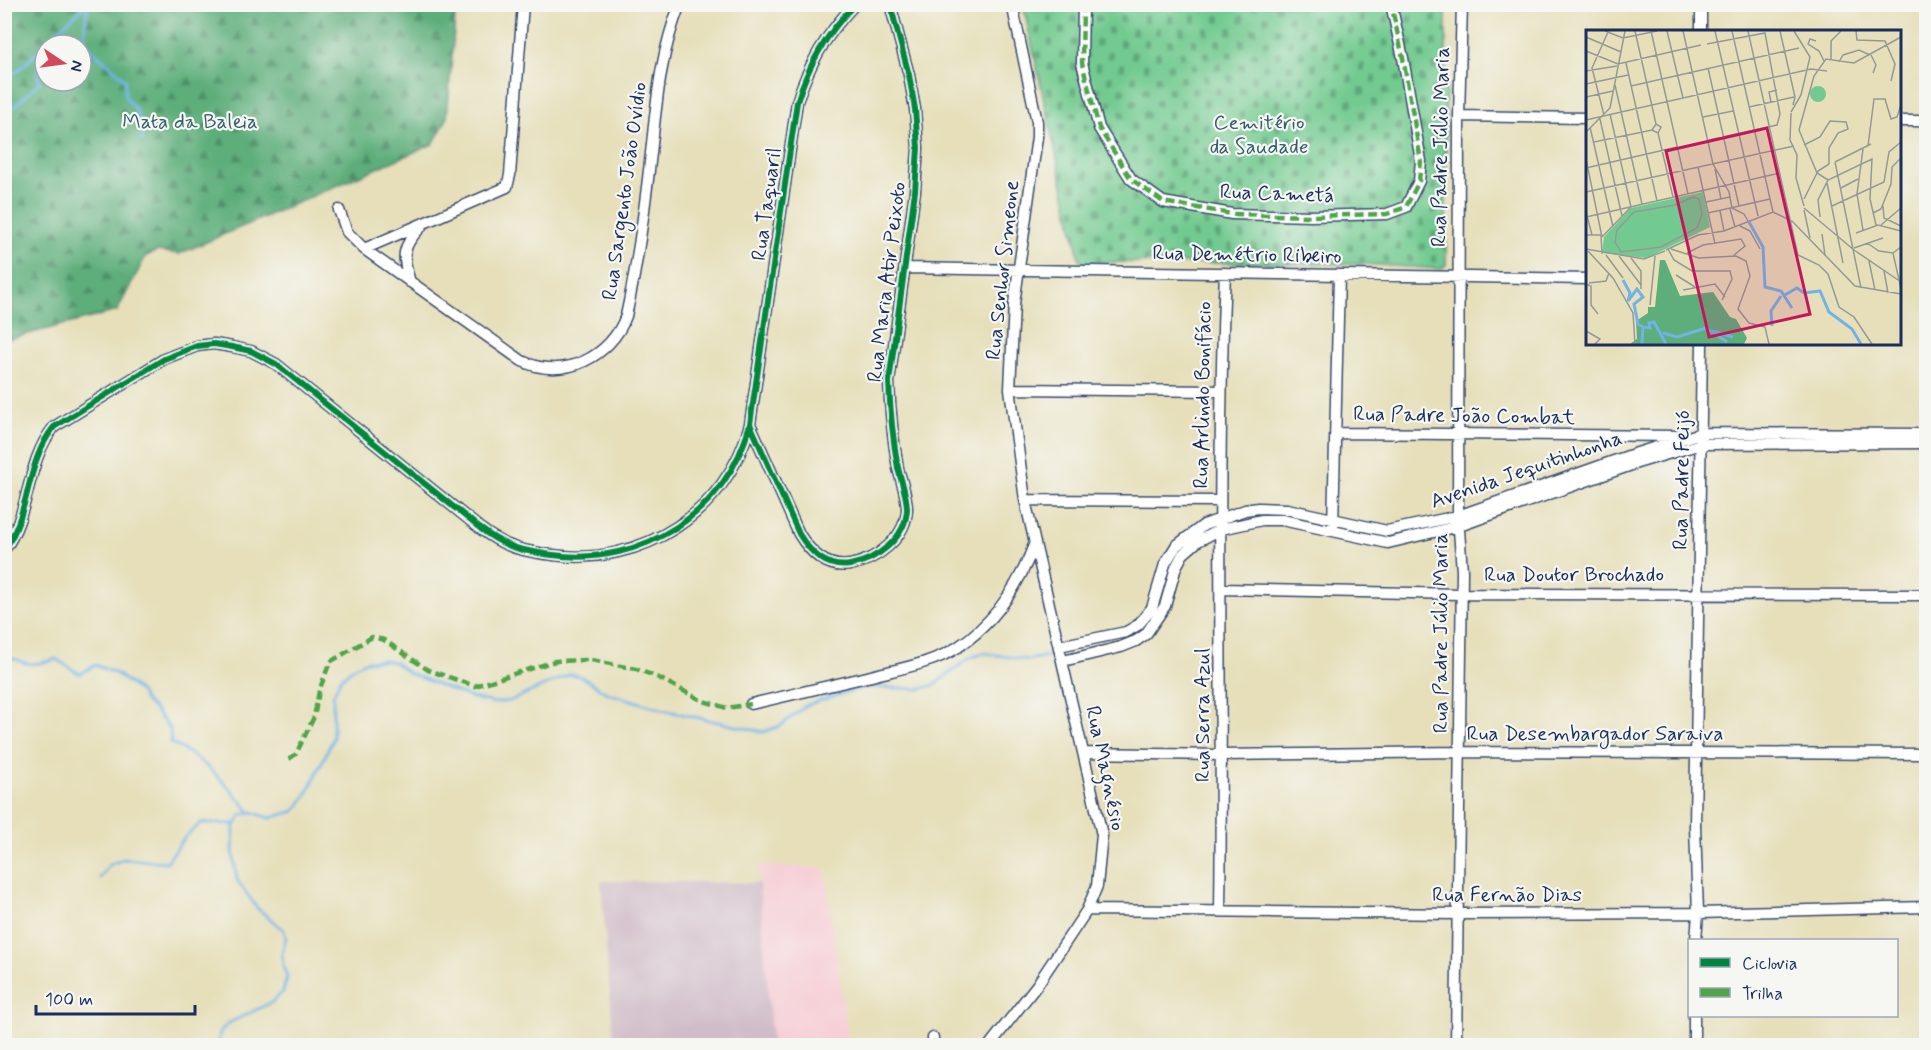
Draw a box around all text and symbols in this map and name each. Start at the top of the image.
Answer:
inset map [1586,30,1901,345]
north arrow [33,33,93,93]
street label: Rua Padre Júlio Maria [1425,47,1457,247]
text: N [65,58,88,74]
street label: Rua Sargento João Ovídio [596,80,655,302]
park label: Mata da Baleia [122,108,258,136]
park label: Cemitério da Saudade [1210,109,1308,161]
street label: Rua Taquaril [745,146,789,263]
street label: Rua Cametá [1219,178,1335,210]
street label: Rua Senhor Simeone [980,179,1026,361]
street label: Rua Maria Atir Peixoto [861,180,913,384]
street label: Rua Demétrio Ribeiro [1152,239,1342,271]
street label: Rua Arlindo Bonifácio [1187,301,1219,489]
street label: Rua Padre João Combat [1353,400,1576,432]
street label: Rua Padre Feijó [1667,410,1697,550]
street label: Avenida Jequitinhonha [1427,424,1626,516]
street label: Rua Padre Júlio Maria [1427,533,1455,733]
street label: Rua Doutor Brochado [1484,561,1664,589]
street label: Rua Serra Azul [1189,648,1217,782]
street label: Rua Magnésio [1076,703,1132,834]
street label: Rua Desembargador Saraiva [1467,720,1723,749]
street label: Rua Fernão Dias [1432,881,1582,909]
legend [1688,939,1898,1017]
text: Ciclovia [1742,952,1798,976]
scale bar [36,978,195,1016]
text: Trilha [1742,982,1783,1006]
text: 100 m [45,988,93,1012]

